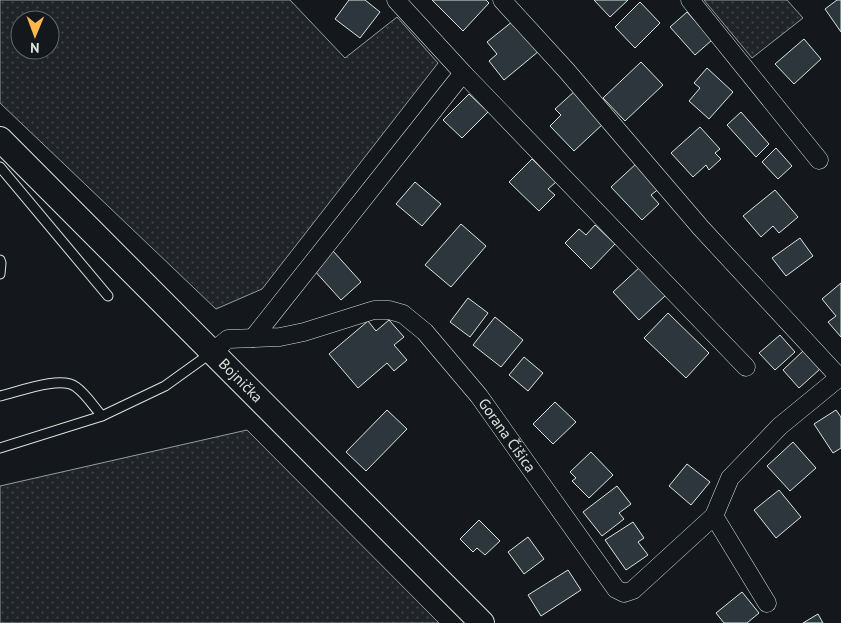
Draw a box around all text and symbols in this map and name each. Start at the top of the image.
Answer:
north arrow [10,10,60,60]
text: N [30,39,40,57]
street label: Bojnička [215,354,267,406]
street label: Gorana Čišica [475,394,540,476]

